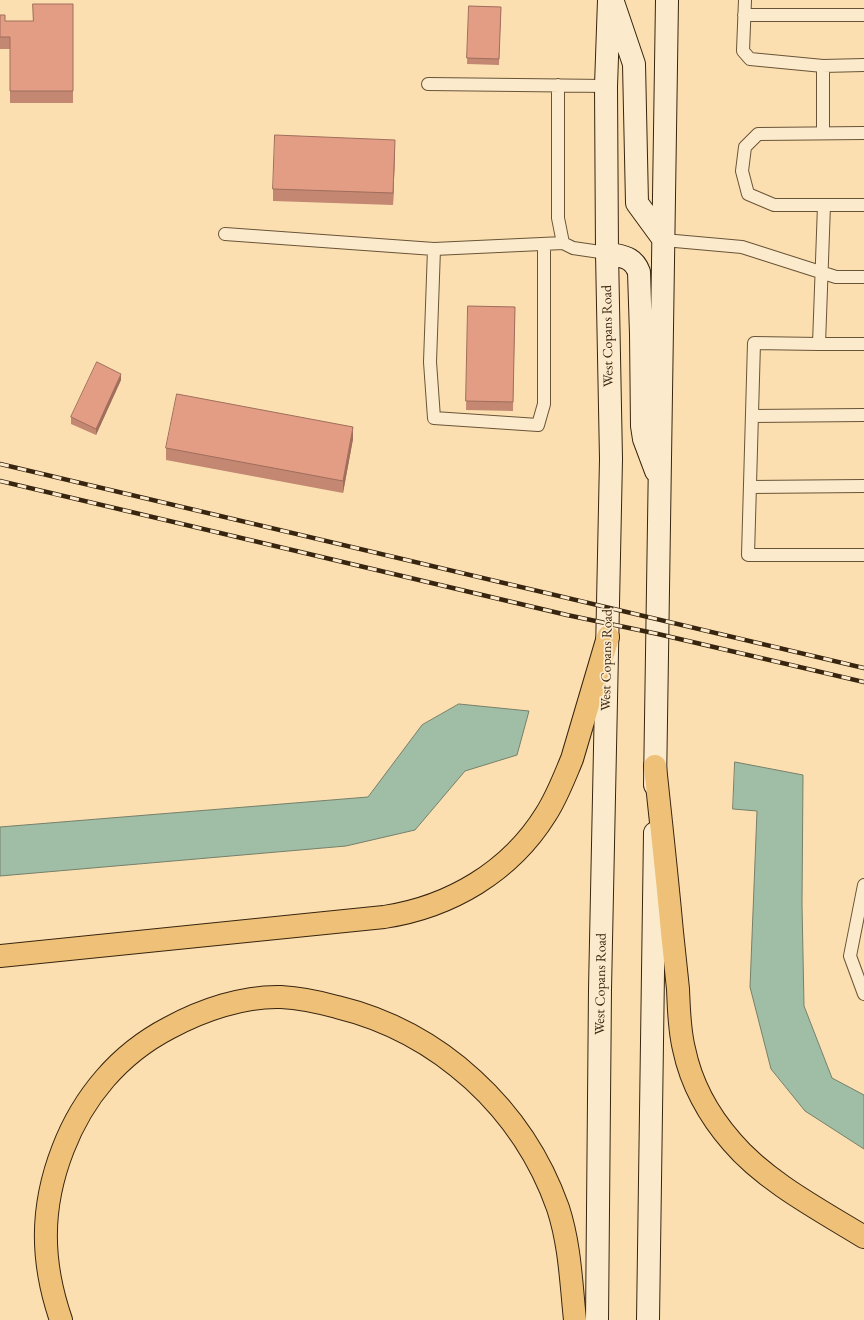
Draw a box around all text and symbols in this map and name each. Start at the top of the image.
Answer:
street label: West Copans Road [599,285,617,387]
street label: West Copans Road [598,609,616,711]
street label: West Copans Road [592,933,610,1035]

